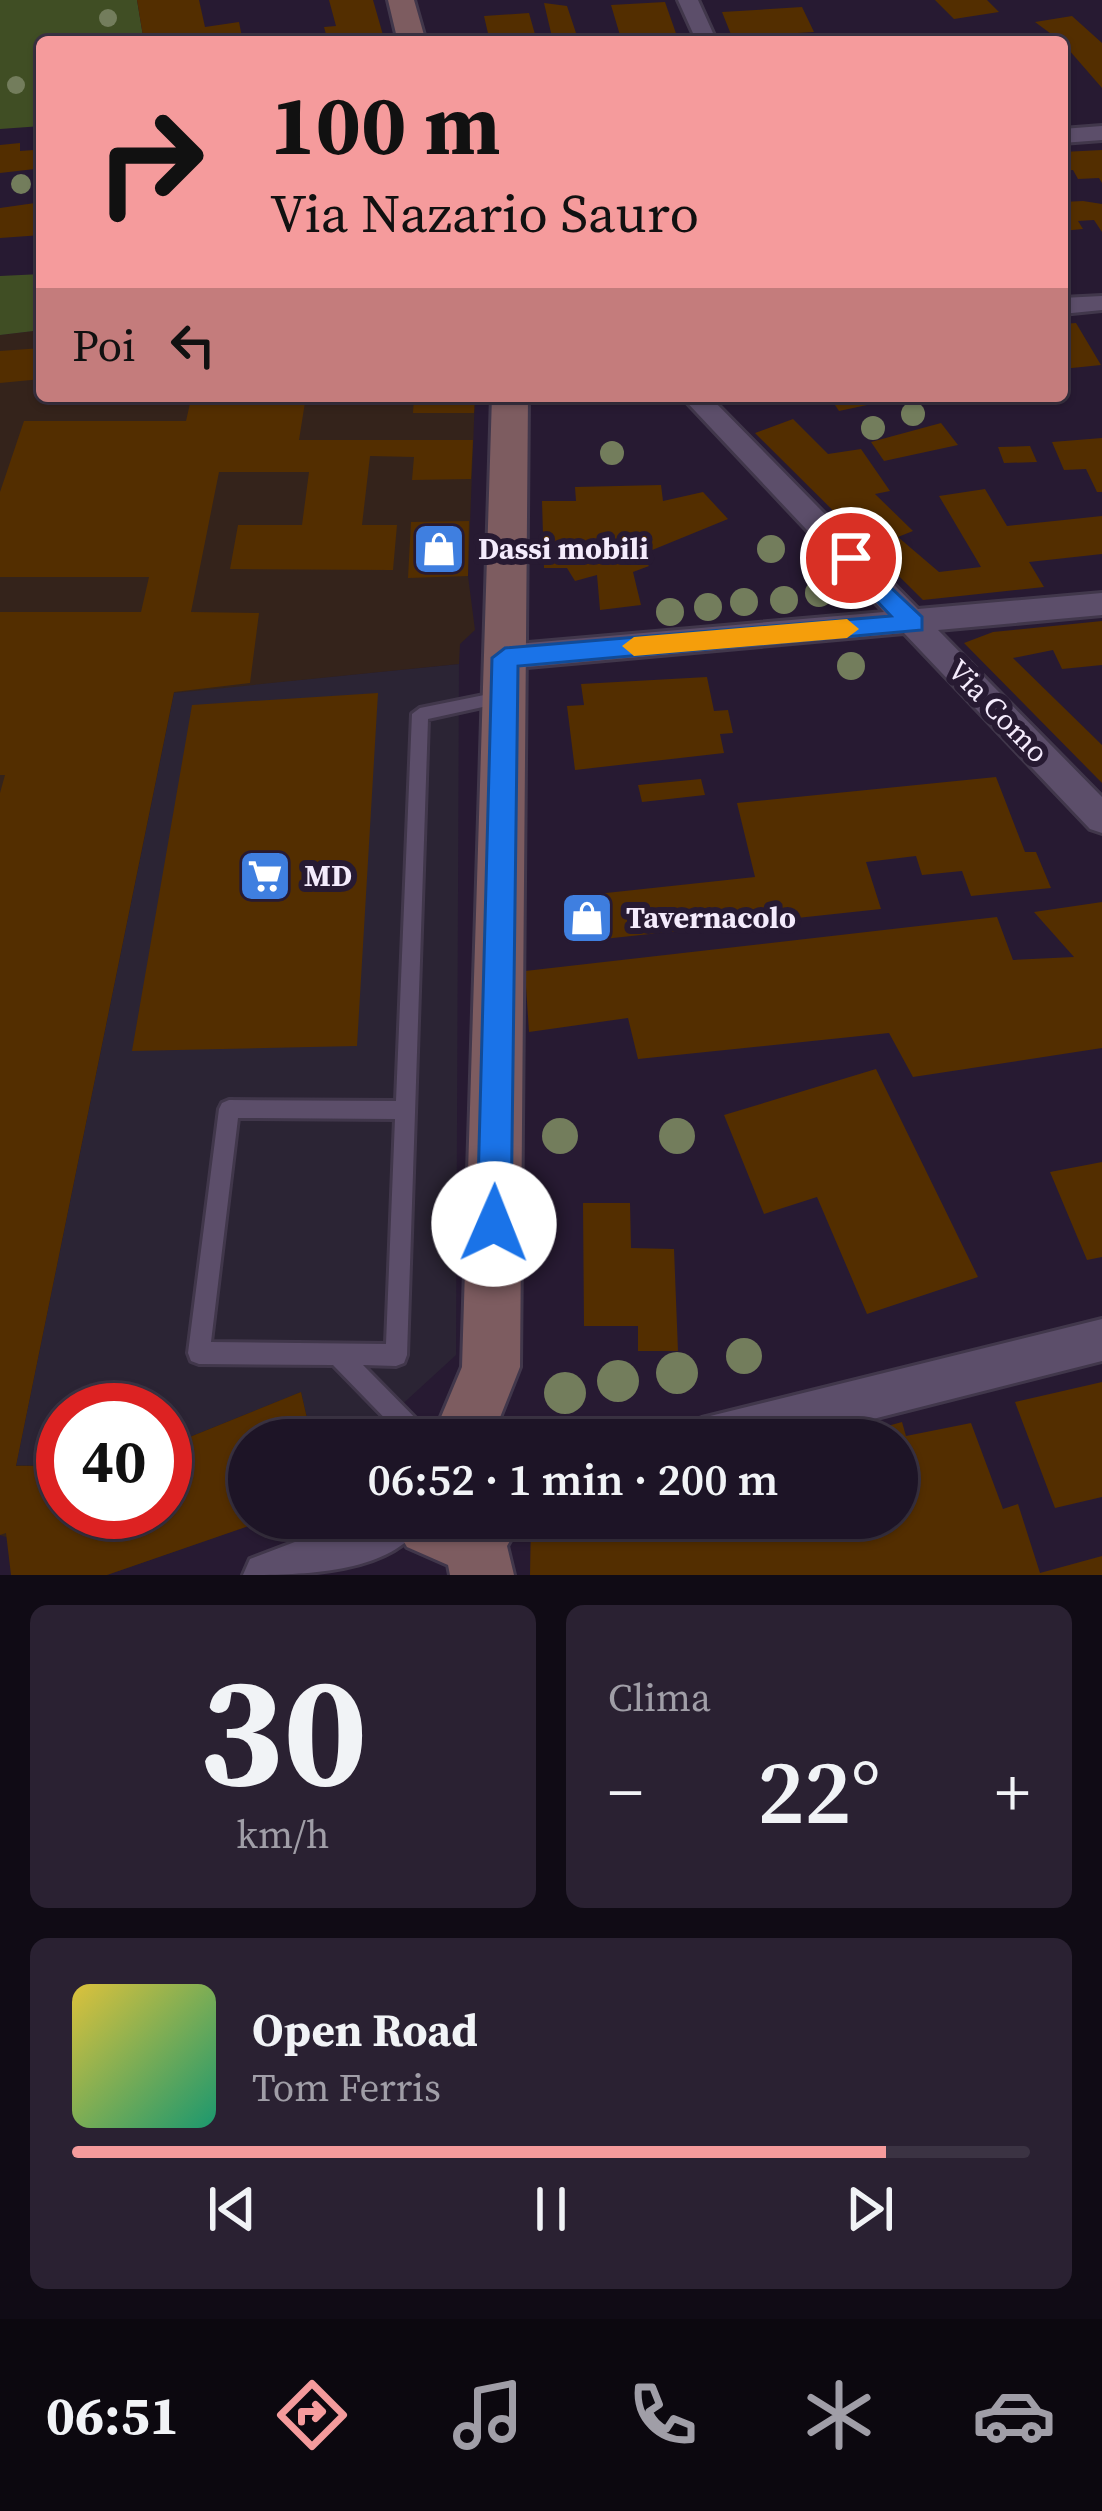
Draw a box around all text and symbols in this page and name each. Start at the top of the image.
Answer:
text: 100 m [270,67,501,182]
icon: right [72,84,228,240]
text: Via Nazario Sauro [270,176,699,250]
icon: left [160,312,226,378]
text: Poi [72,314,136,376]
pin [800,507,902,609]
shop icon: Dassi mobili [411,521,467,577]
icon: arrive [818,525,884,591]
place label: Dassi mobili [478,528,649,569]
street label: Via Como [939,650,1058,771]
supermarket icon: MD [237,848,293,904]
place label: MD [304,855,352,896]
shop icon: Tavernacolo [559,890,615,946]
place label: Tavernacolo [626,897,796,938]
position arrow [431,1161,557,1287]
speed limit sign: 40 [36,1383,192,1539]
text: 06:52 · 1 min · 200 m [368,1448,778,1510]
text: 30 [198,1623,368,1837]
text: Clima [608,1671,711,1724]
text: 22° [757,1730,881,1853]
text: − [608,1747,643,1837]
text: + [995,1747,1030,1837]
text: km/h [237,1808,329,1861]
text: Open Road [252,1999,478,2061]
text: Tom Ferris [252,2061,441,2114]
icon: previous [199,2176,265,2242]
icon: pause [518,2176,584,2242]
icon: next [837,2176,903,2242]
icon: directions [270,2373,354,2457]
icon: music [446,2373,530,2457]
icon: phone [621,2373,705,2457]
icon: climate [797,2373,881,2457]
icon: car [972,2373,1056,2457]
text: 06:51 [46,2378,179,2452]

